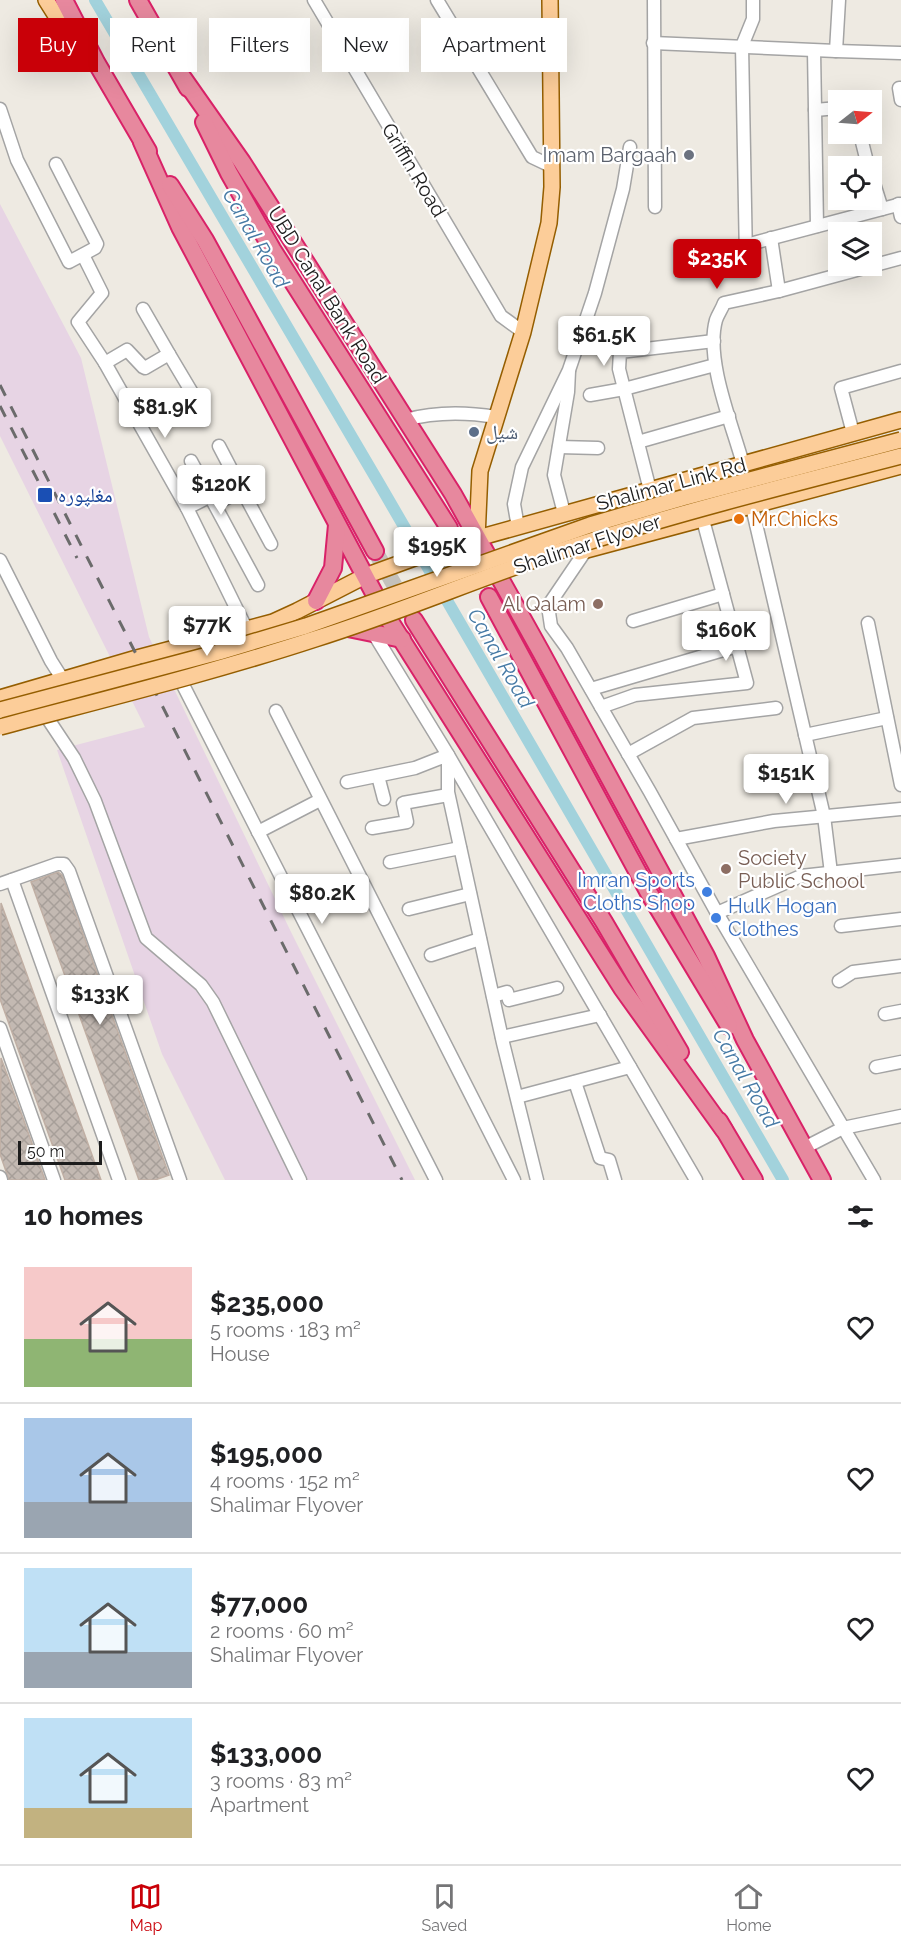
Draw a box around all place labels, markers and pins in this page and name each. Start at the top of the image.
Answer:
place label: Imam Bargaah [543,143,677,167]
marker: Imam Bargaah [682,148,696,162]
pin: $235K [675,239,759,290]
pin: $61.5K [555,316,653,367]
pin: $81.9K [116,388,214,439]
place label: شیل [486,420,518,444]
marker: شیل [467,425,481,439]
pin: $120K [179,465,263,516]
place label: مغلپورہ [58,483,113,507]
marker: مغلپورہ [36,486,54,504]
place label: Mr.Chicks [751,507,838,531]
marker: Mr.Chicks [732,512,746,526]
pin: $195K [395,527,479,578]
place label: Al Qalam [502,592,586,616]
marker: Al Qalam [591,597,605,611]
pin: $77K [171,606,243,657]
pin: $160K [684,611,768,662]
pin: $151K [744,754,828,805]
place label: Society Public School [738,846,865,893]
marker: Society Public School [719,862,733,876]
place label: Imran Sports Cloths Shop [577,868,695,915]
pin: $80.2K [273,874,371,925]
marker: Imran Sports Cloths Shop [700,885,714,899]
place label: Hulk Hogan Clothes [728,894,837,941]
marker: Hulk Hogan Clothes [709,911,723,925]
pin: $133K [58,975,142,1026]

